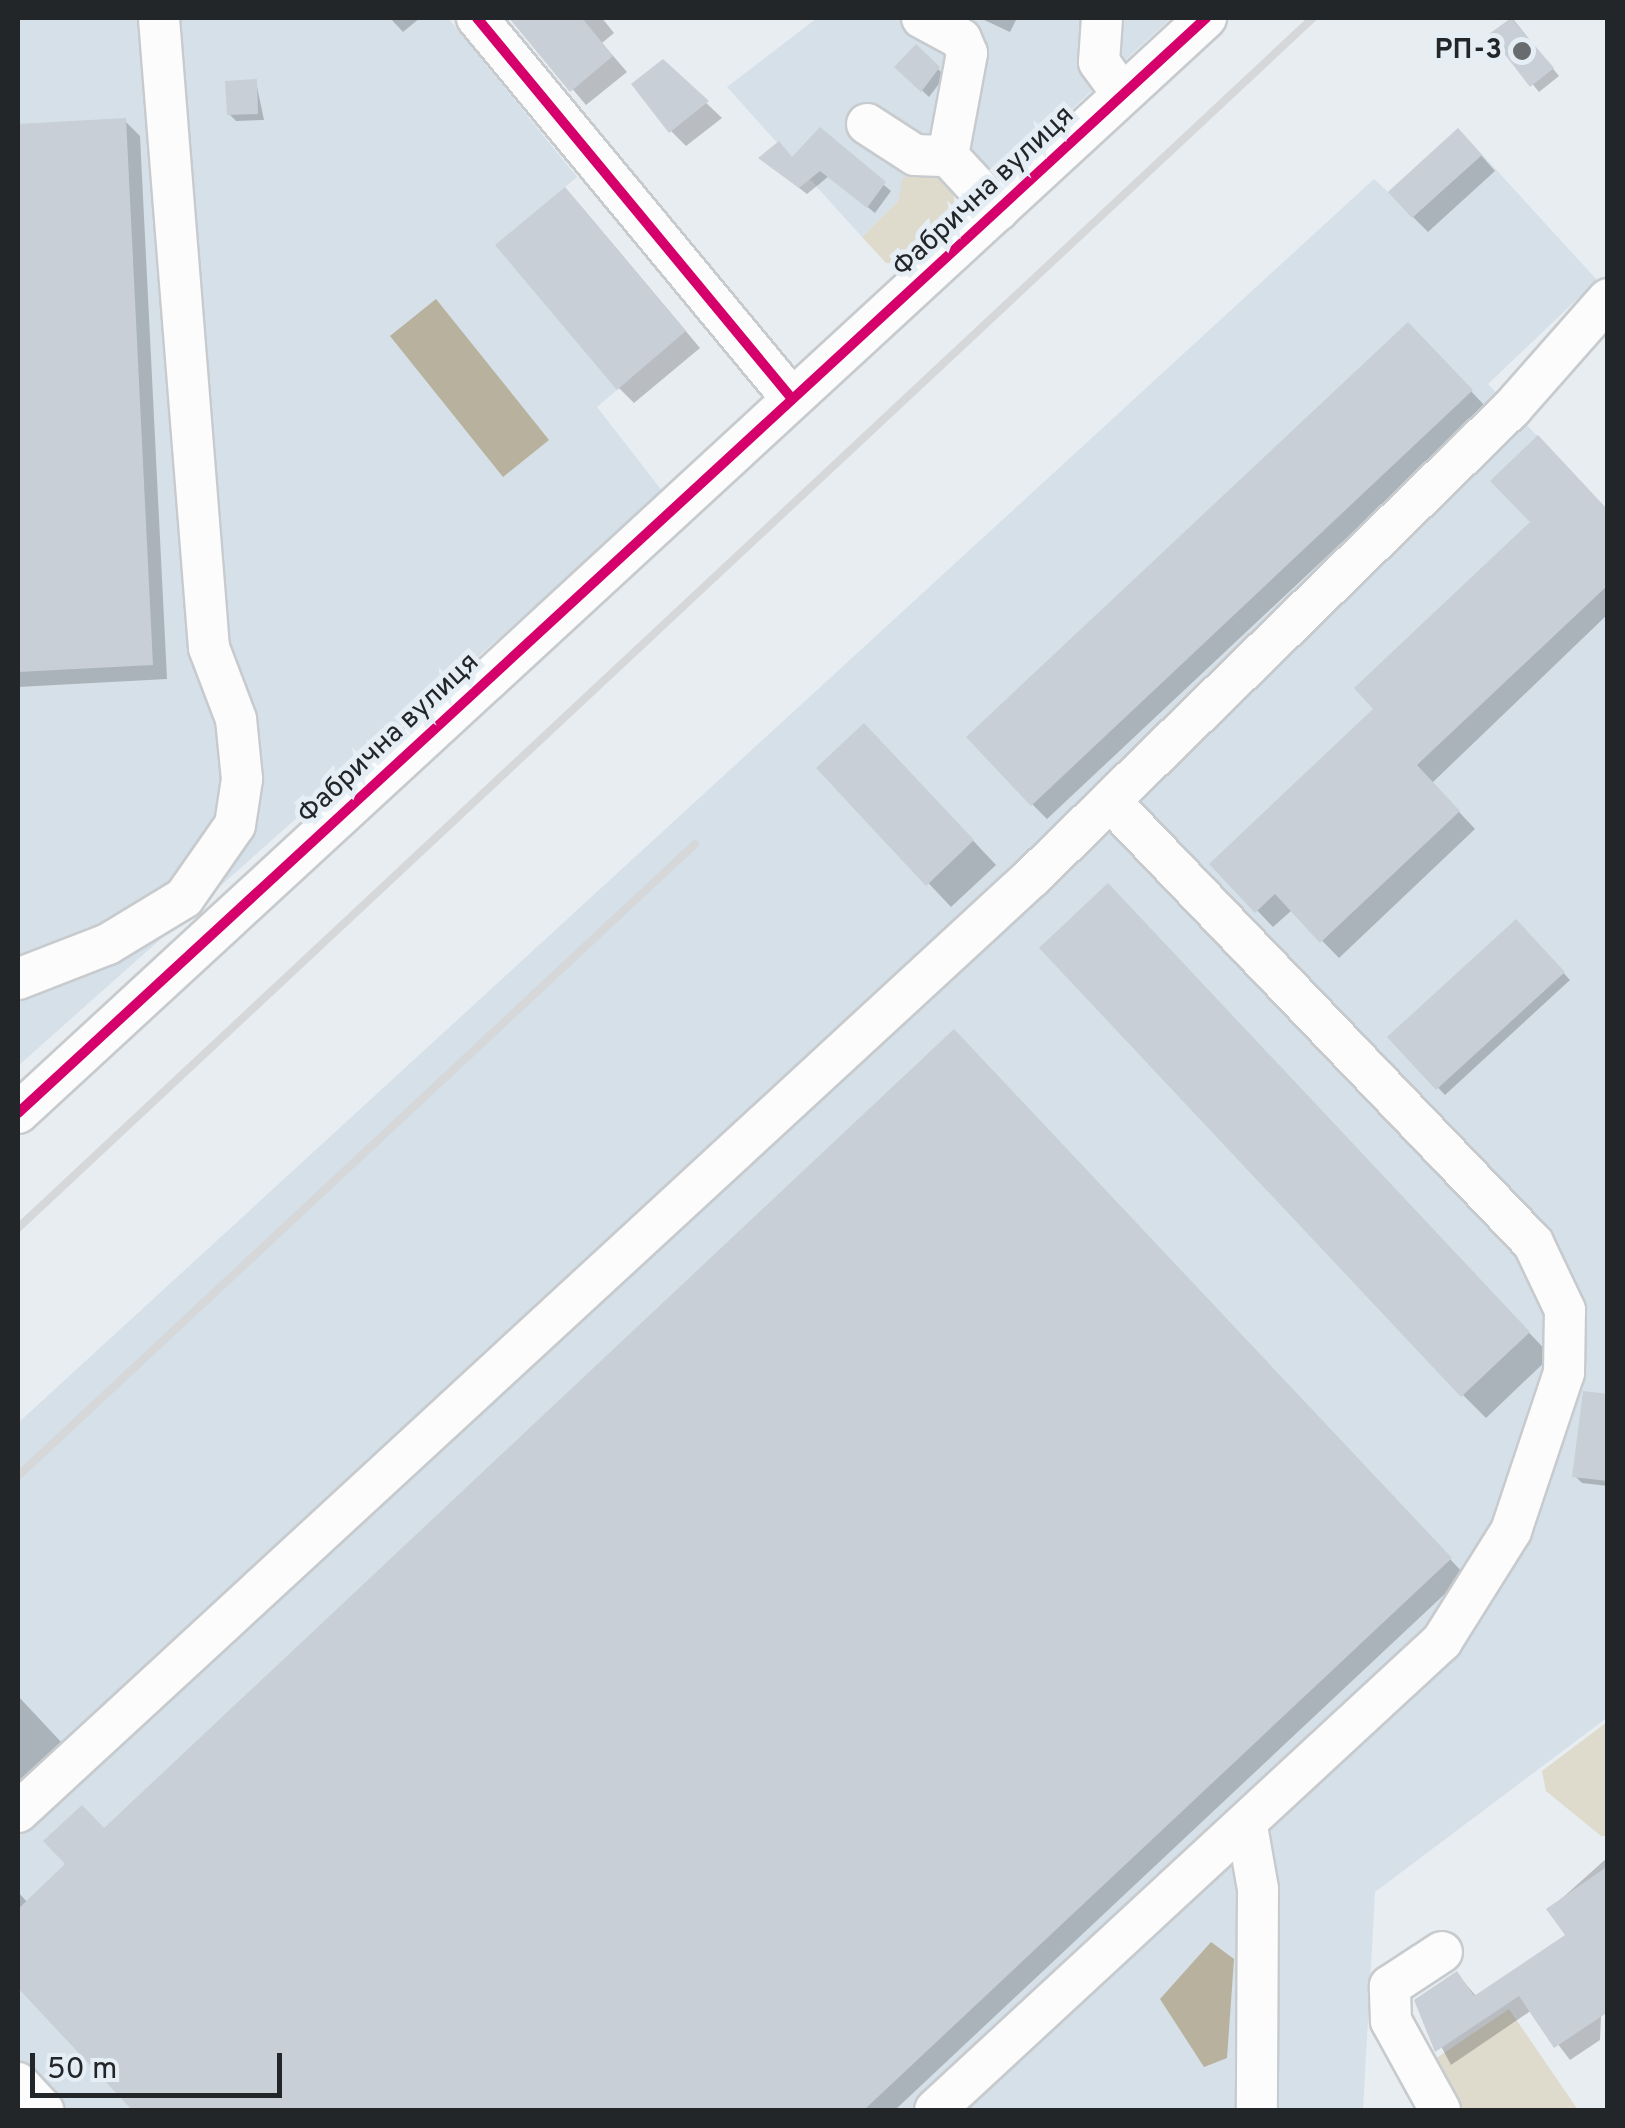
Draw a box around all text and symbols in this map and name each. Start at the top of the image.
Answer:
place label: РП-3 [1434,34,1502,68]
marker: РП-3 [1511,40,1533,62]
street label: Фабрична вулиця [886,99,1082,285]
street label: Фабрична вулиця [291,646,487,832]
scale bar [35,2033,288,2095]
text: 50 m [47,2052,117,2089]

